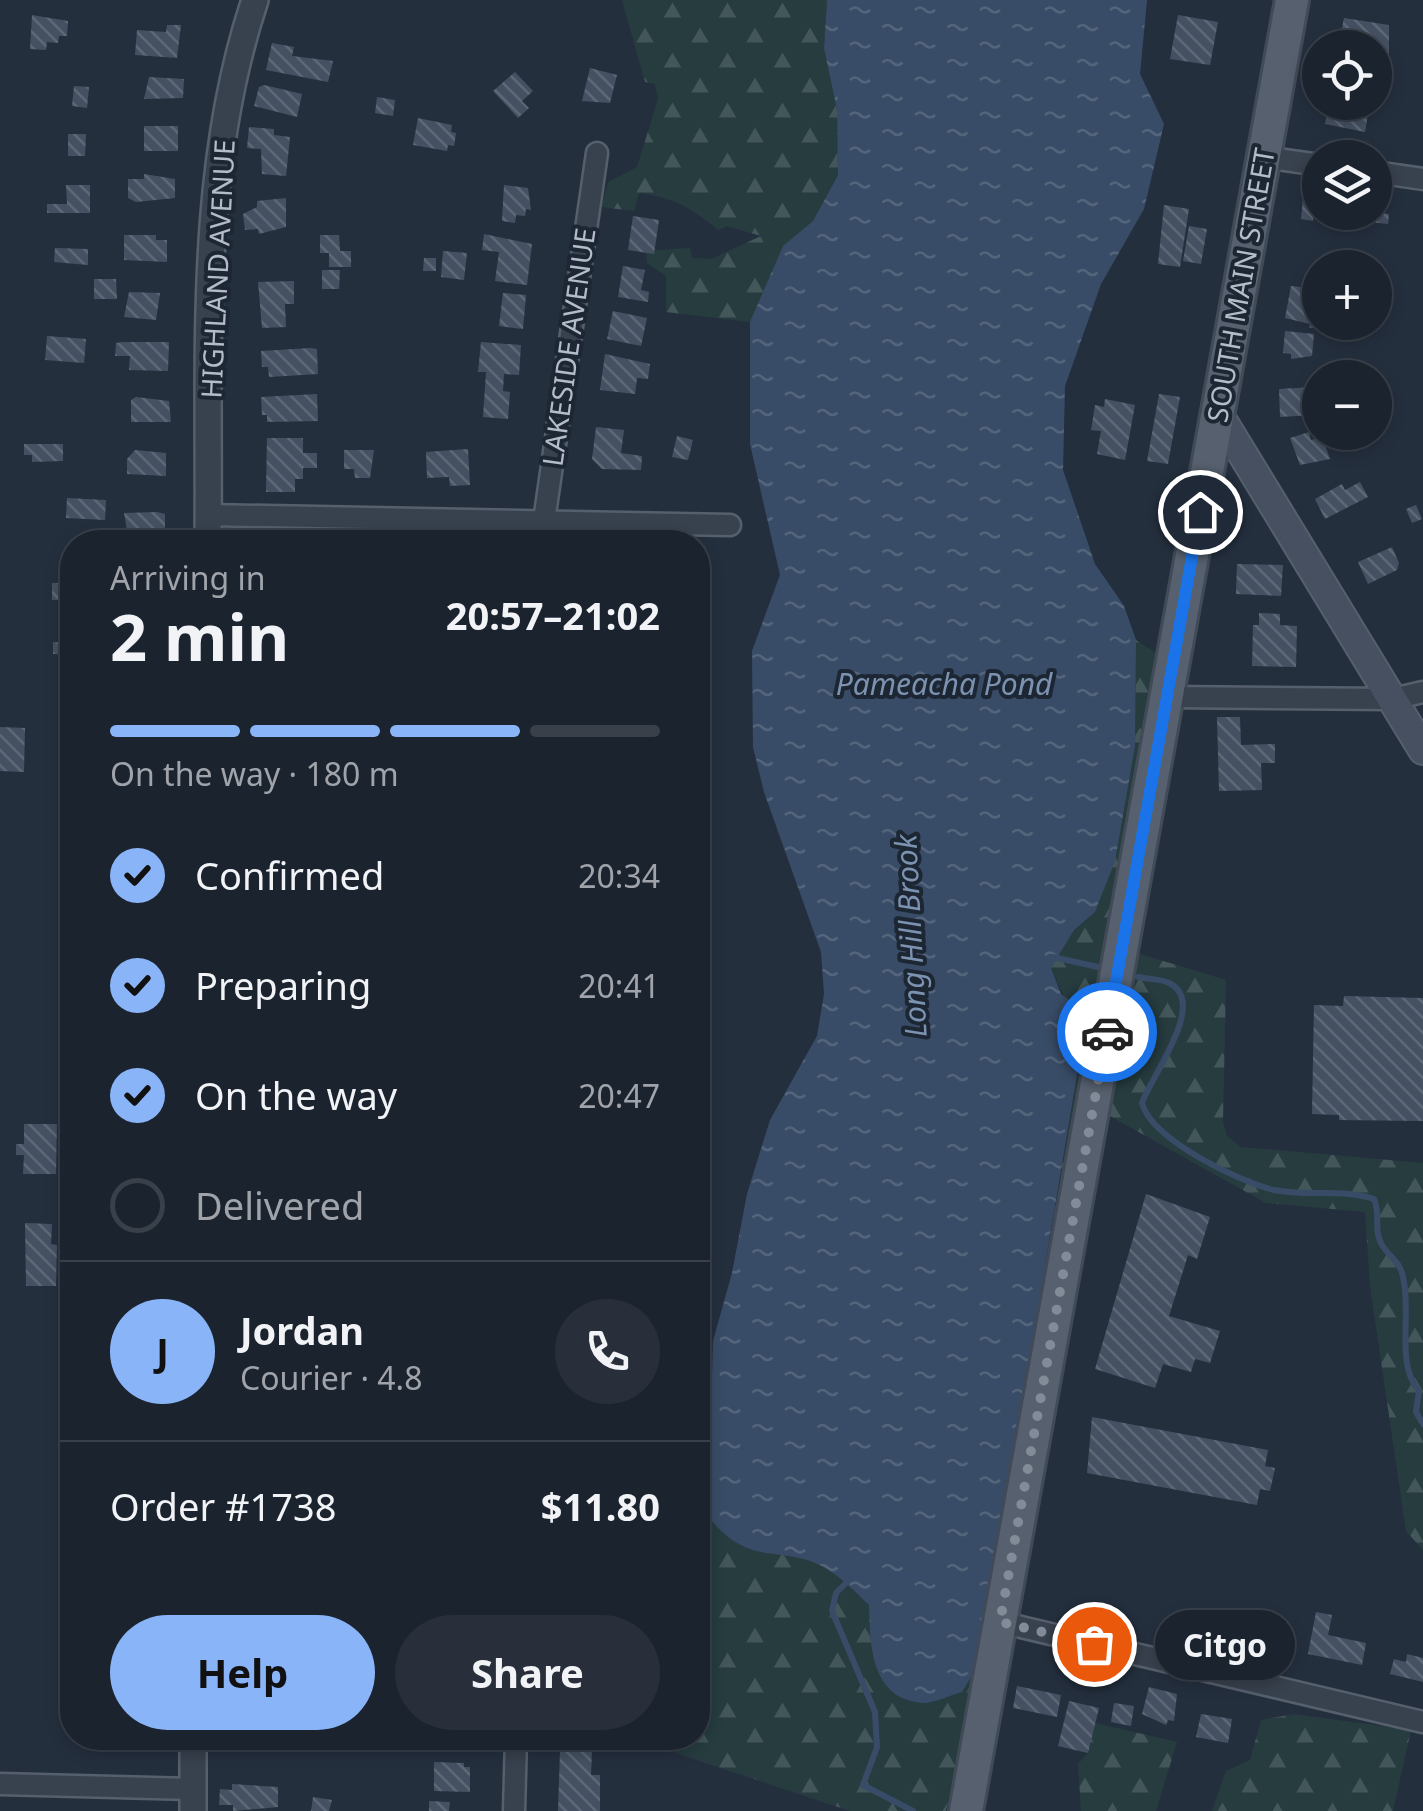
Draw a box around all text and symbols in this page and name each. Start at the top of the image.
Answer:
map controls [1302,30,1392,450]
button: locate [1302,30,1392,120]
street label: HIGHLAND AVENUE [191,138,243,400]
button: layers [1302,140,1392,230]
street label: SOUTH MAIN STREET [1197,145,1283,425]
street label: LAKESIDE AVENUE [532,225,604,469]
button: + [1302,250,1392,340]
button: − [1302,360,1392,450]
pin [1158,470,1243,555]
icon: home [1173,485,1228,540]
text: Arriving in [110,556,265,599]
text: 20:57–21:02 [446,589,660,641]
text: 2 min [110,592,289,680]
water label: Pameacha Pond [836,663,1053,704]
text: On the way · 180 m [110,752,399,795]
water label: Long Hill Brook [884,832,936,1039]
icon: check [110,848,165,903]
text: Confirmed [195,849,384,901]
text: 20:34 [578,854,660,897]
icon: check [110,958,165,1013]
text: Preparing [195,959,371,1011]
text: 20:41 [578,964,660,1007]
courier [1057,982,1157,1082]
icon: car [1080,1005,1135,1060]
icon: check [110,1068,165,1123]
text: On the way [195,1069,397,1121]
text: 20:47 [578,1074,660,1117]
text: Delivered [195,1179,364,1231]
button: phone [555,1299,660,1404]
text: Jordan [240,1304,364,1356]
text: J [156,1325,169,1377]
text: Courier · 4.8 [240,1356,423,1399]
text: Order #1738 [110,1480,336,1532]
text: $11.80 [541,1480,660,1532]
pin [1052,1602,1137,1687]
callout: Citgo [1154,1609,1294,1679]
button: Help [110,1615,375,1730]
button: Share [395,1615,660,1730]
icon: bag [1067,1617,1122,1672]
text: Citgo [1183,1623,1267,1666]

